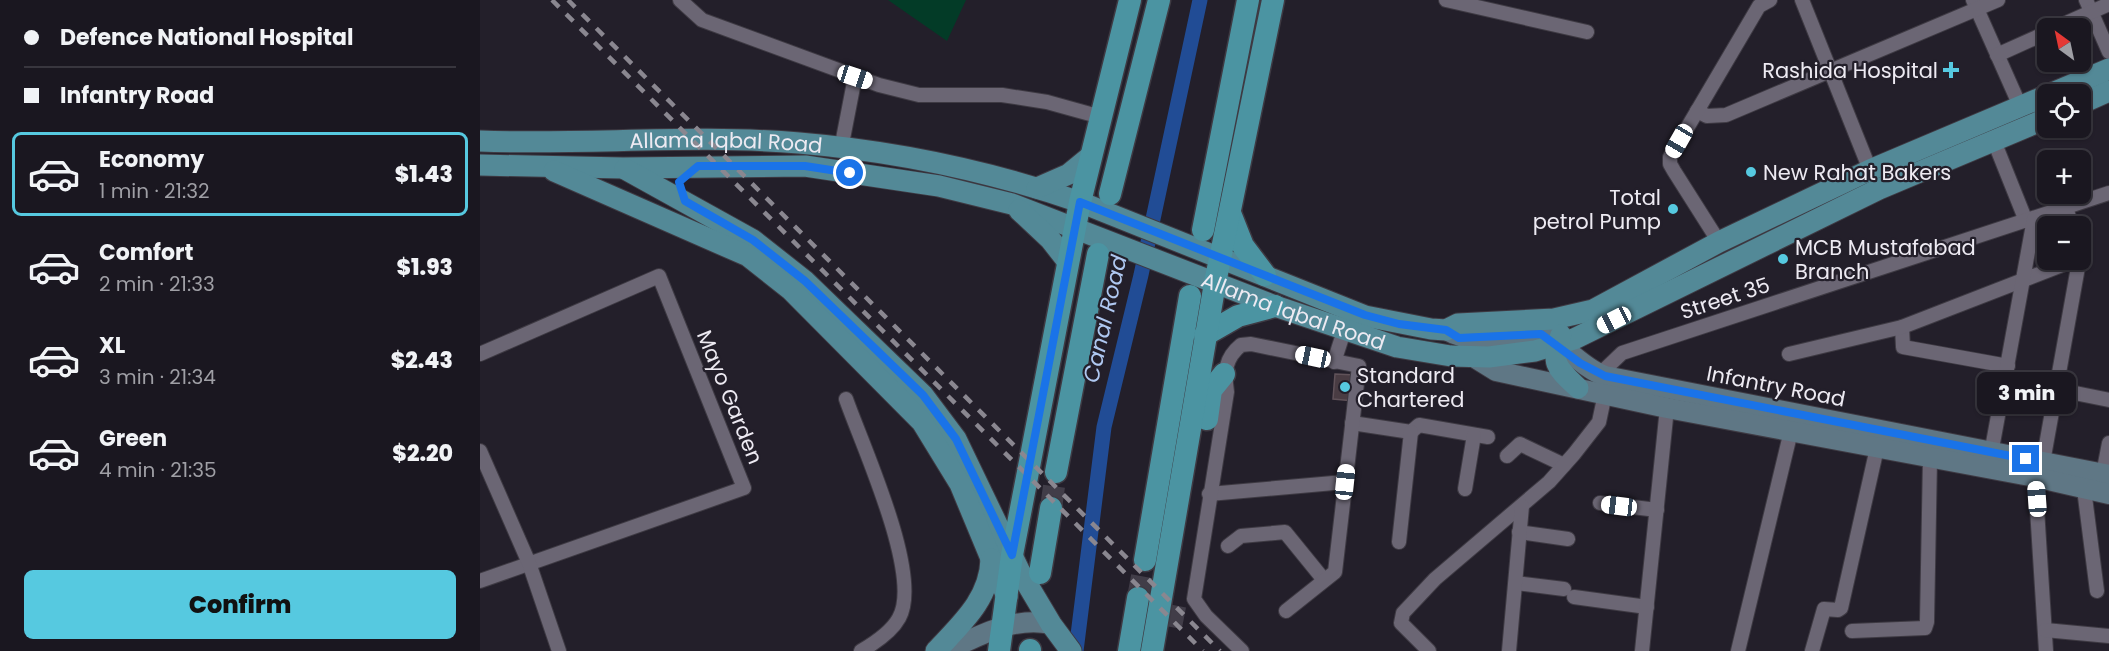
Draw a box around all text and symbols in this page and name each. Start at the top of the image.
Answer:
north arrow [2037,18,2091,72]
map controls [2037,18,2091,270]
text: Defence National Hospital [60,22,353,53]
place label: Rashida Hospital [1762,56,1938,85]
marker: Rashida Hospital [1942,61,1960,79]
car [835,63,875,91]
text: Infantry Road [60,80,214,111]
button: locate [2037,84,2091,138]
car [1662,121,1696,161]
street label: Allama Iqbal Road [629,125,824,160]
text: Economy [99,144,204,175]
icon: car [27,147,81,201]
button: + [2037,150,2091,204]
place label: New Rahat Bakers [1763,158,1951,187]
text: $1.43 [395,159,453,190]
route start [836,159,863,186]
marker: New Rahat Bakers [1744,165,1758,179]
text: 1 min · 21:32 [99,177,209,205]
place label: Total petrol Pump [1533,183,1661,236]
marker: Total petrol Pump [1666,202,1680,216]
button: − [2037,216,2091,270]
place label: MCB Mustafabad Branch [1795,233,1976,286]
text: Comfort [99,237,193,268]
icon: car [27,240,81,294]
text: $1.93 [397,252,453,283]
water label: Canal Road [1075,252,1135,386]
marker: MCB Mustafabad Branch [1776,252,1790,266]
street label: Allama Iqbal Road [1198,264,1389,357]
text: 2 min · 21:33 [99,270,215,298]
street label: Street 35 [1676,270,1774,326]
car [1594,304,1634,336]
street label: Mayo Garden [690,326,770,468]
text: XL [99,330,125,361]
icon: car [27,333,81,387]
car [1294,344,1332,370]
text: $2.43 [391,345,453,376]
street label: Infantry Road [1704,358,1848,414]
place label: Standard Chartered [1357,361,1464,414]
text: 3 min · 21:34 [99,363,216,391]
callout: 3 min [1976,372,2076,414]
text: 3 min [1998,379,2055,407]
marker: Standard Chartered [1338,380,1352,394]
text: Green [99,423,167,454]
icon: car [27,426,81,480]
text: $2.20 [392,438,453,469]
route end [2012,445,2039,472]
text: 4 min · 21:35 [99,456,217,484]
car [1334,463,1356,501]
car [2027,480,2047,518]
car [1600,495,1638,517]
button: Confirm [24,570,456,639]

